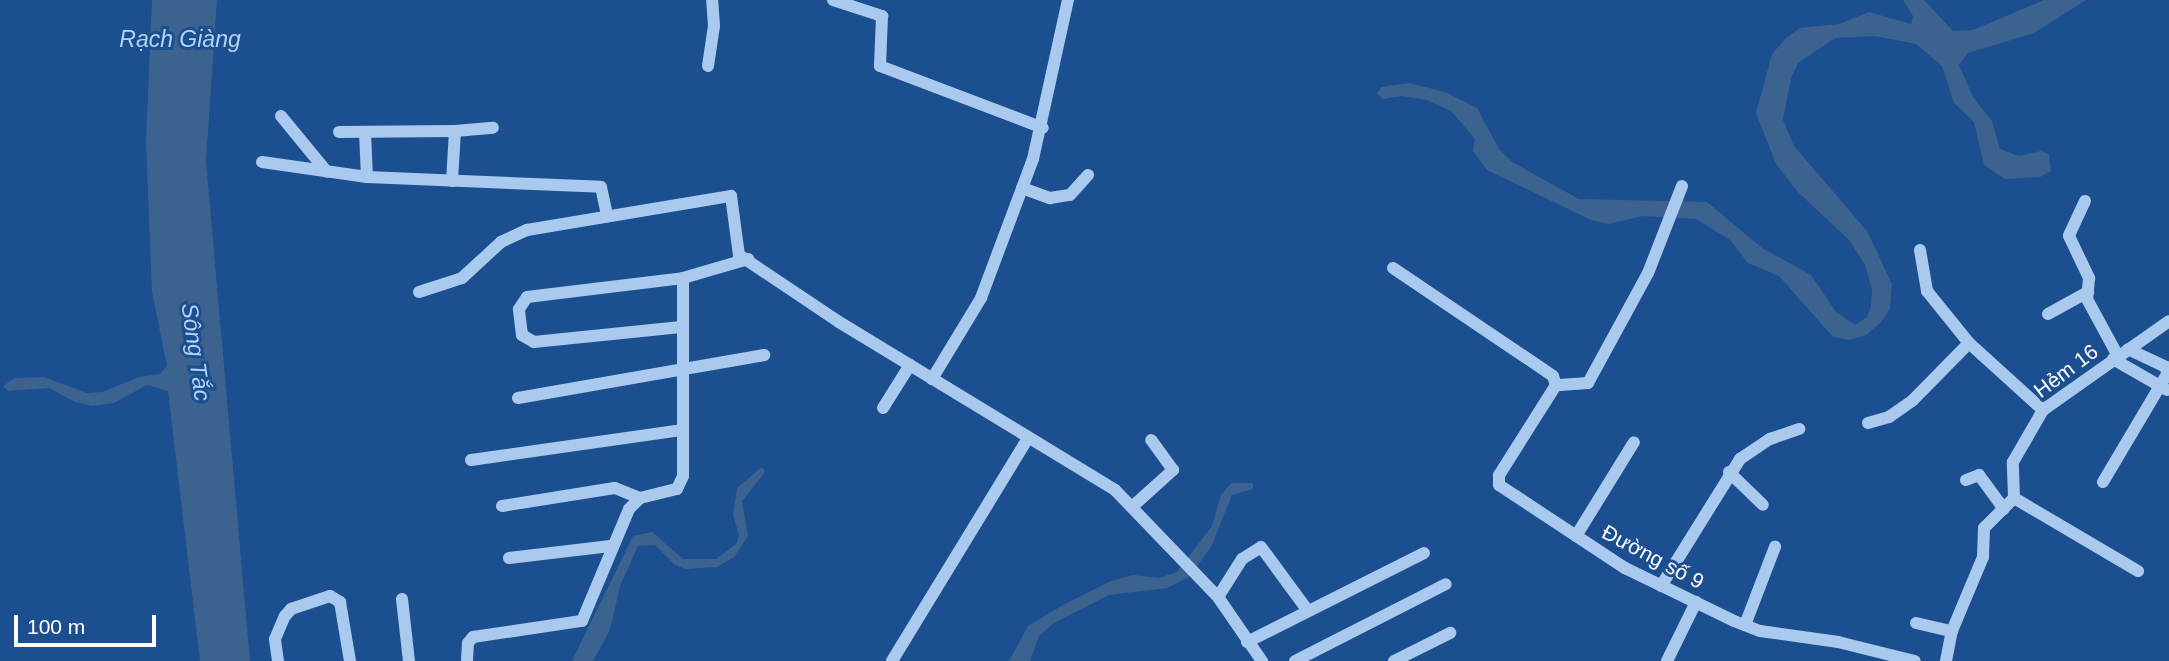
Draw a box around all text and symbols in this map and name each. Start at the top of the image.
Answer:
water label: Rạch Giàng [119,25,241,53]
water label: Sông Tắc [175,301,217,403]
street label: Hẻm 16 [2029,339,2103,403]
street label: Đường số 9 [1598,520,1708,594]
scale bar [18,602,159,646]
text: 100 m [27,615,85,638]

